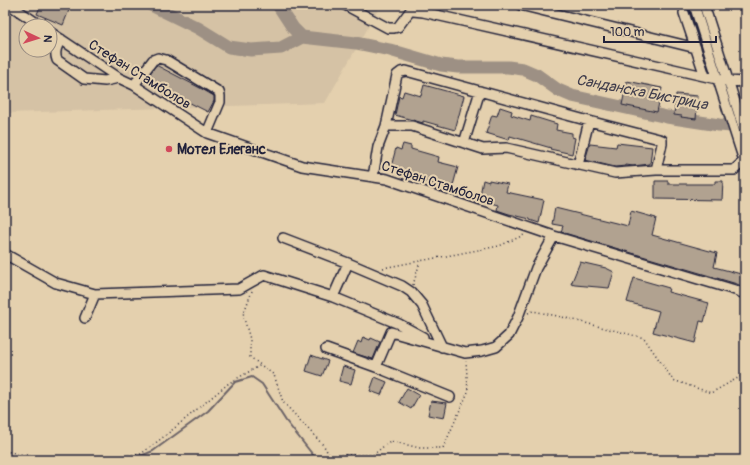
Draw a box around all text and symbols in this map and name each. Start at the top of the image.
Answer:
north arrow [18,18,58,58]
scale bar [604,18,716,44]
text: 100 m [610,25,645,40]
text: N [41,34,54,43]
street label: Стефан Стамболов [85,36,194,113]
water label: Санданска Бистрица [575,70,710,115]
place label: Мотел Елеганс [177,141,266,158]
marker: Мотел Елеганс [164,144,174,154]
street label: Стефан Стамболов [379,157,497,210]

